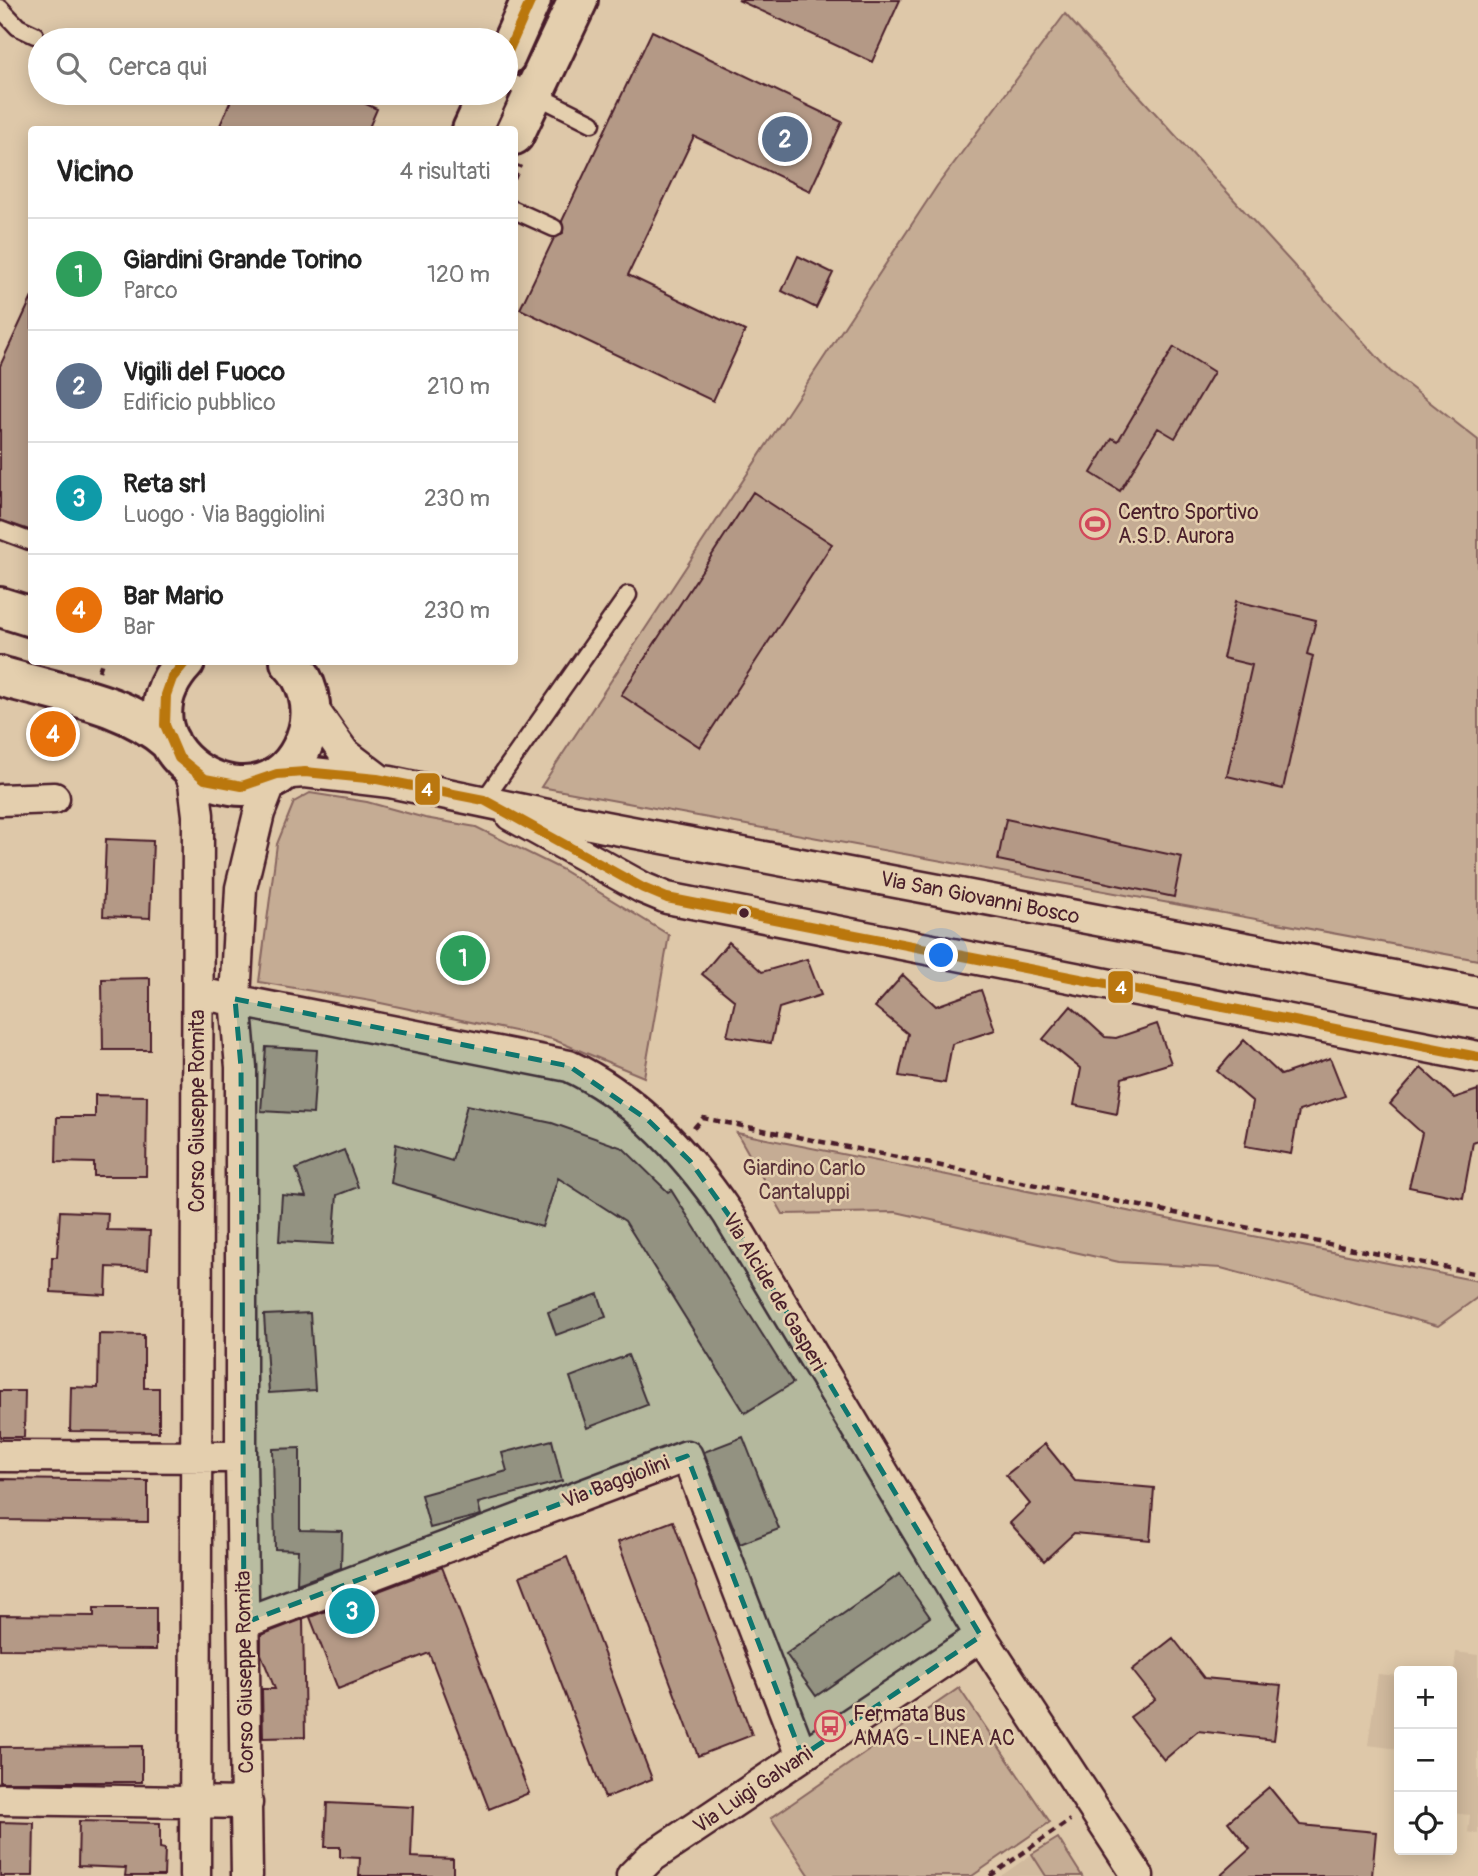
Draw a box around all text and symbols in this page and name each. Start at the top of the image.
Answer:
search box [28,28,518,105]
icon: search [52,48,90,86]
text: Cerca qui [108,51,207,83]
pin: 2 [762,113,808,165]
text: Vicino [56,153,133,190]
text: 4 risultati [400,157,490,186]
text: Giardini Grande Torino [123,244,362,276]
text: 1 [75,260,84,289]
text: 120 m [427,260,490,289]
text: Parco [123,276,178,305]
text: Vigili del Fuoco [123,356,285,388]
text: 2 [73,372,85,401]
text: 210 m [427,372,490,401]
text: Edificio pubblico [123,388,276,417]
text: Reta srl [123,468,206,500]
text: 3 [73,484,85,513]
text: 230 m [424,484,490,513]
place label: Centro Sportivo A.S.D. Aurora [1118,499,1258,550]
text: Luogo · Via Baggiolini [123,500,325,529]
sports icon: Centro Sportivo A.S.D. Aurora [1078,507,1112,541]
text: Bar Mario [123,580,223,612]
text: 4 [72,596,86,625]
text: 230 m [424,596,490,625]
text: Bar [123,612,155,641]
pin: 4 [30,708,76,760]
line badge: 4 [414,772,441,806]
text: 4 [421,778,433,802]
street label: Via San Giovanni Bosco [878,865,1082,931]
unlabelled marker [737,906,751,920]
pin: 1 [440,932,486,984]
your location [924,938,958,972]
line badge: 4 [1107,970,1134,1004]
text: 4 [1115,976,1127,1000]
street label: Corso Giuseppe Romita [184,1009,211,1213]
park label: Giardino Carlo Cantaluppi [743,1155,865,1206]
street label: Via Alcide de Gasperi [716,1208,832,1376]
street label: Via Baggiolini [559,1449,674,1515]
street label: Corso Giuseppe Romita [230,1570,260,1774]
pin: 3 [329,1585,375,1637]
map controls [1394,1666,1457,1855]
button: + [1394,1666,1457,1729]
place label: Fermata Bus AMAG - LINEA AC [853,1701,1015,1752]
bus stop icon: Fermata Bus AMAG - LINEA AC [813,1709,847,1743]
button: − [1394,1729,1457,1792]
street label: Via Luigi Galvani [688,1740,818,1840]
button: locate [1394,1792,1457,1855]

